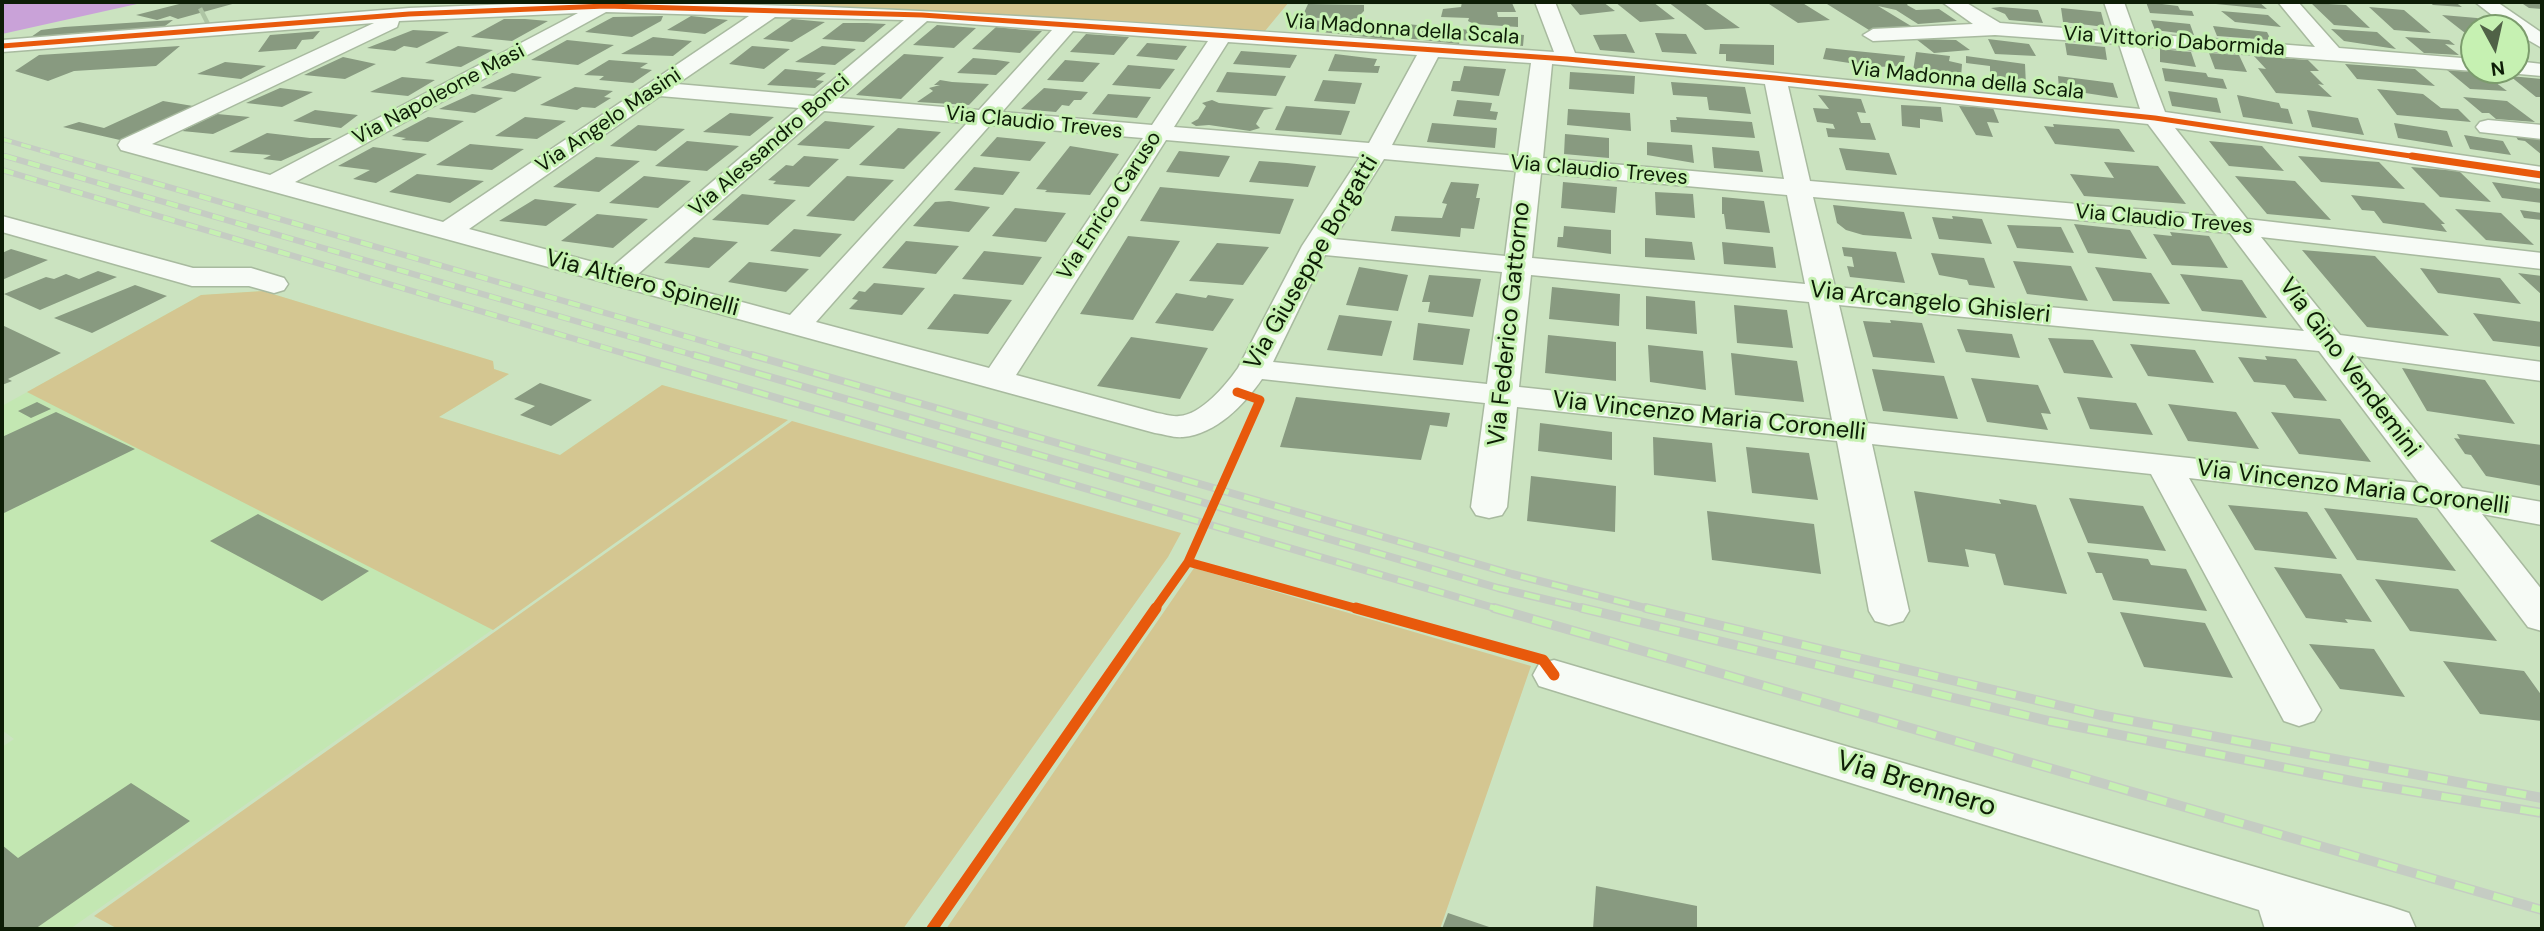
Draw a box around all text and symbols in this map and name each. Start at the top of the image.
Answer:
street label: Via Madonna della Scala [1284,9,1520,51]
north arrow [2460,14,2530,84]
street label: Via Vittorio Dabormida [2062,22,2286,62]
street label: Via Napoleone Masi [349,39,529,151]
text: N [2489,55,2506,82]
street label: Via Madonna della Scala [1849,56,2085,106]
street label: Via Angelo Masini [532,63,686,179]
street label: Via Alessandro Bonci [685,70,855,222]
street label: Via Claudio Treves [944,101,1124,145]
street label: Via Enrico Caruso [1053,127,1167,285]
street label: Via Giuseppe Borgatti [1239,151,1385,375]
street label: Via Claudio Treves [1509,151,1689,191]
street label: Via Federico Gattorno [1483,200,1537,448]
street label: Via Claudio Treves [2074,200,2254,240]
street label: Via Altiero Spinelli [542,244,742,324]
street label: Via Gino Vendemini [2272,273,2426,463]
street label: Via Arcangelo Ghisleri [1808,276,2052,330]
street label: Via Vincenzo Maria Coronelli [1551,386,1867,448]
street label: Via Vincenzo Maria Coronelli [2195,455,2511,521]
street label: Via Brennero [1832,745,2000,825]

